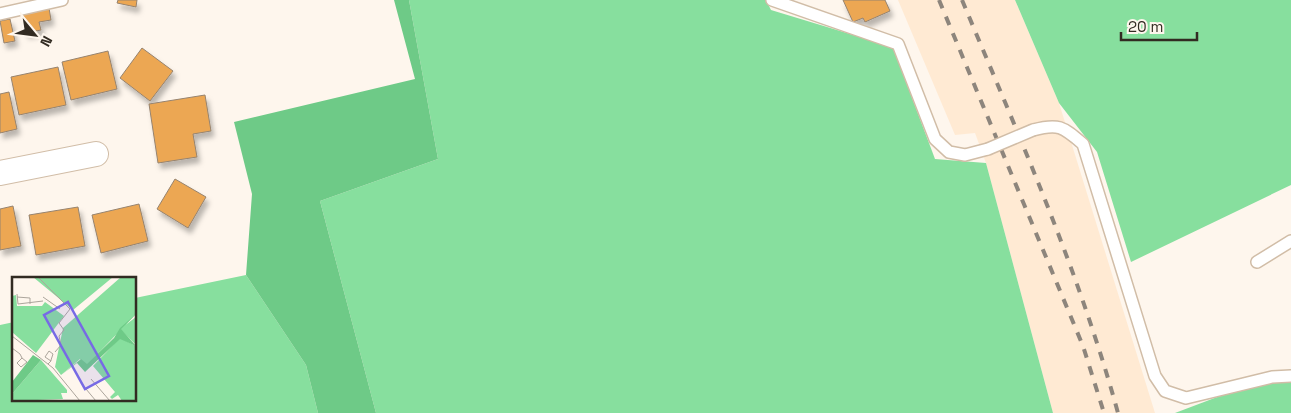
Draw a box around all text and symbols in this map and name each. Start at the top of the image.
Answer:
north arrow [10,10,60,60]
scale bar [1121,10,1197,42]
text: 20 m [1128,17,1163,36]
text: N [36,33,57,50]
inset map [12,277,136,400]

